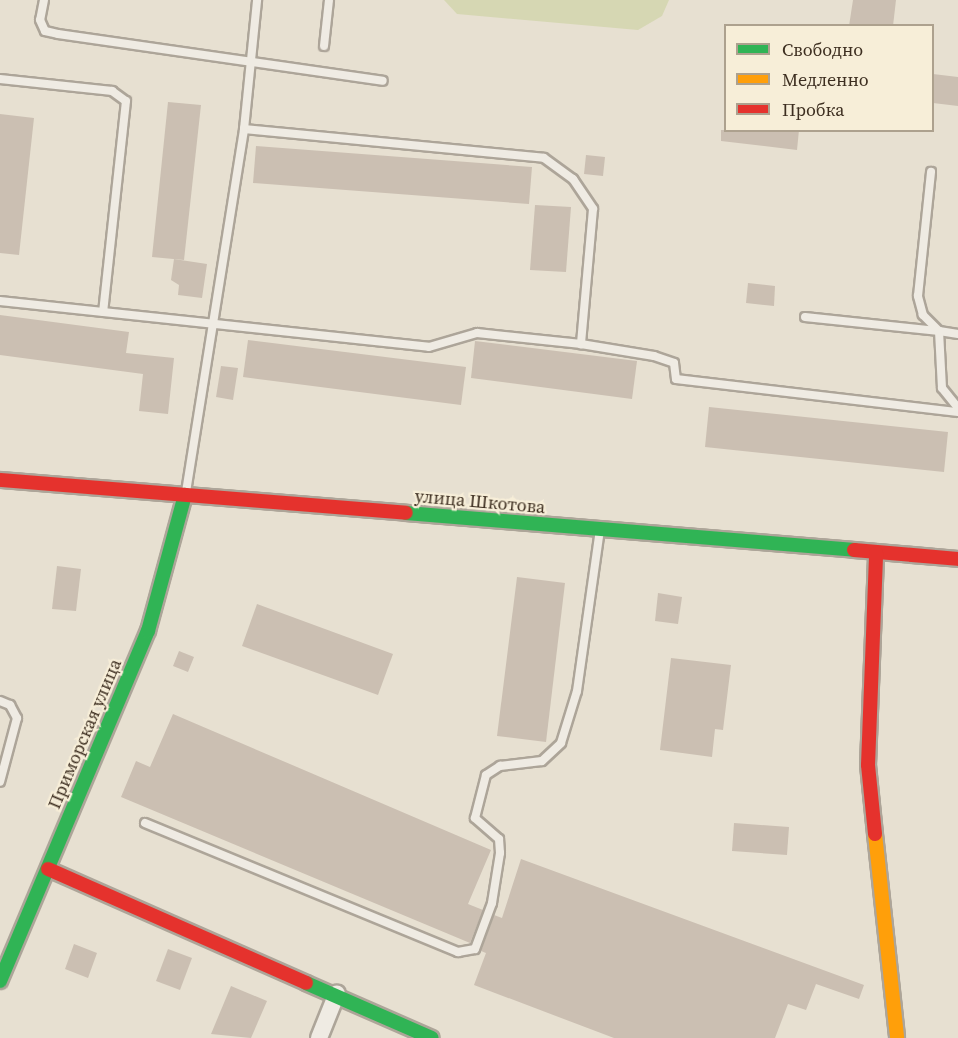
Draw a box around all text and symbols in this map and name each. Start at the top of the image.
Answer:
legend [724,24,934,132]
text: Свободно [782,37,863,62]
text: Медленно [782,67,869,92]
text: Пробка [782,97,844,122]
street label: улица Шкотова [414,486,546,518]
street label: Приморская улица [44,656,126,812]

